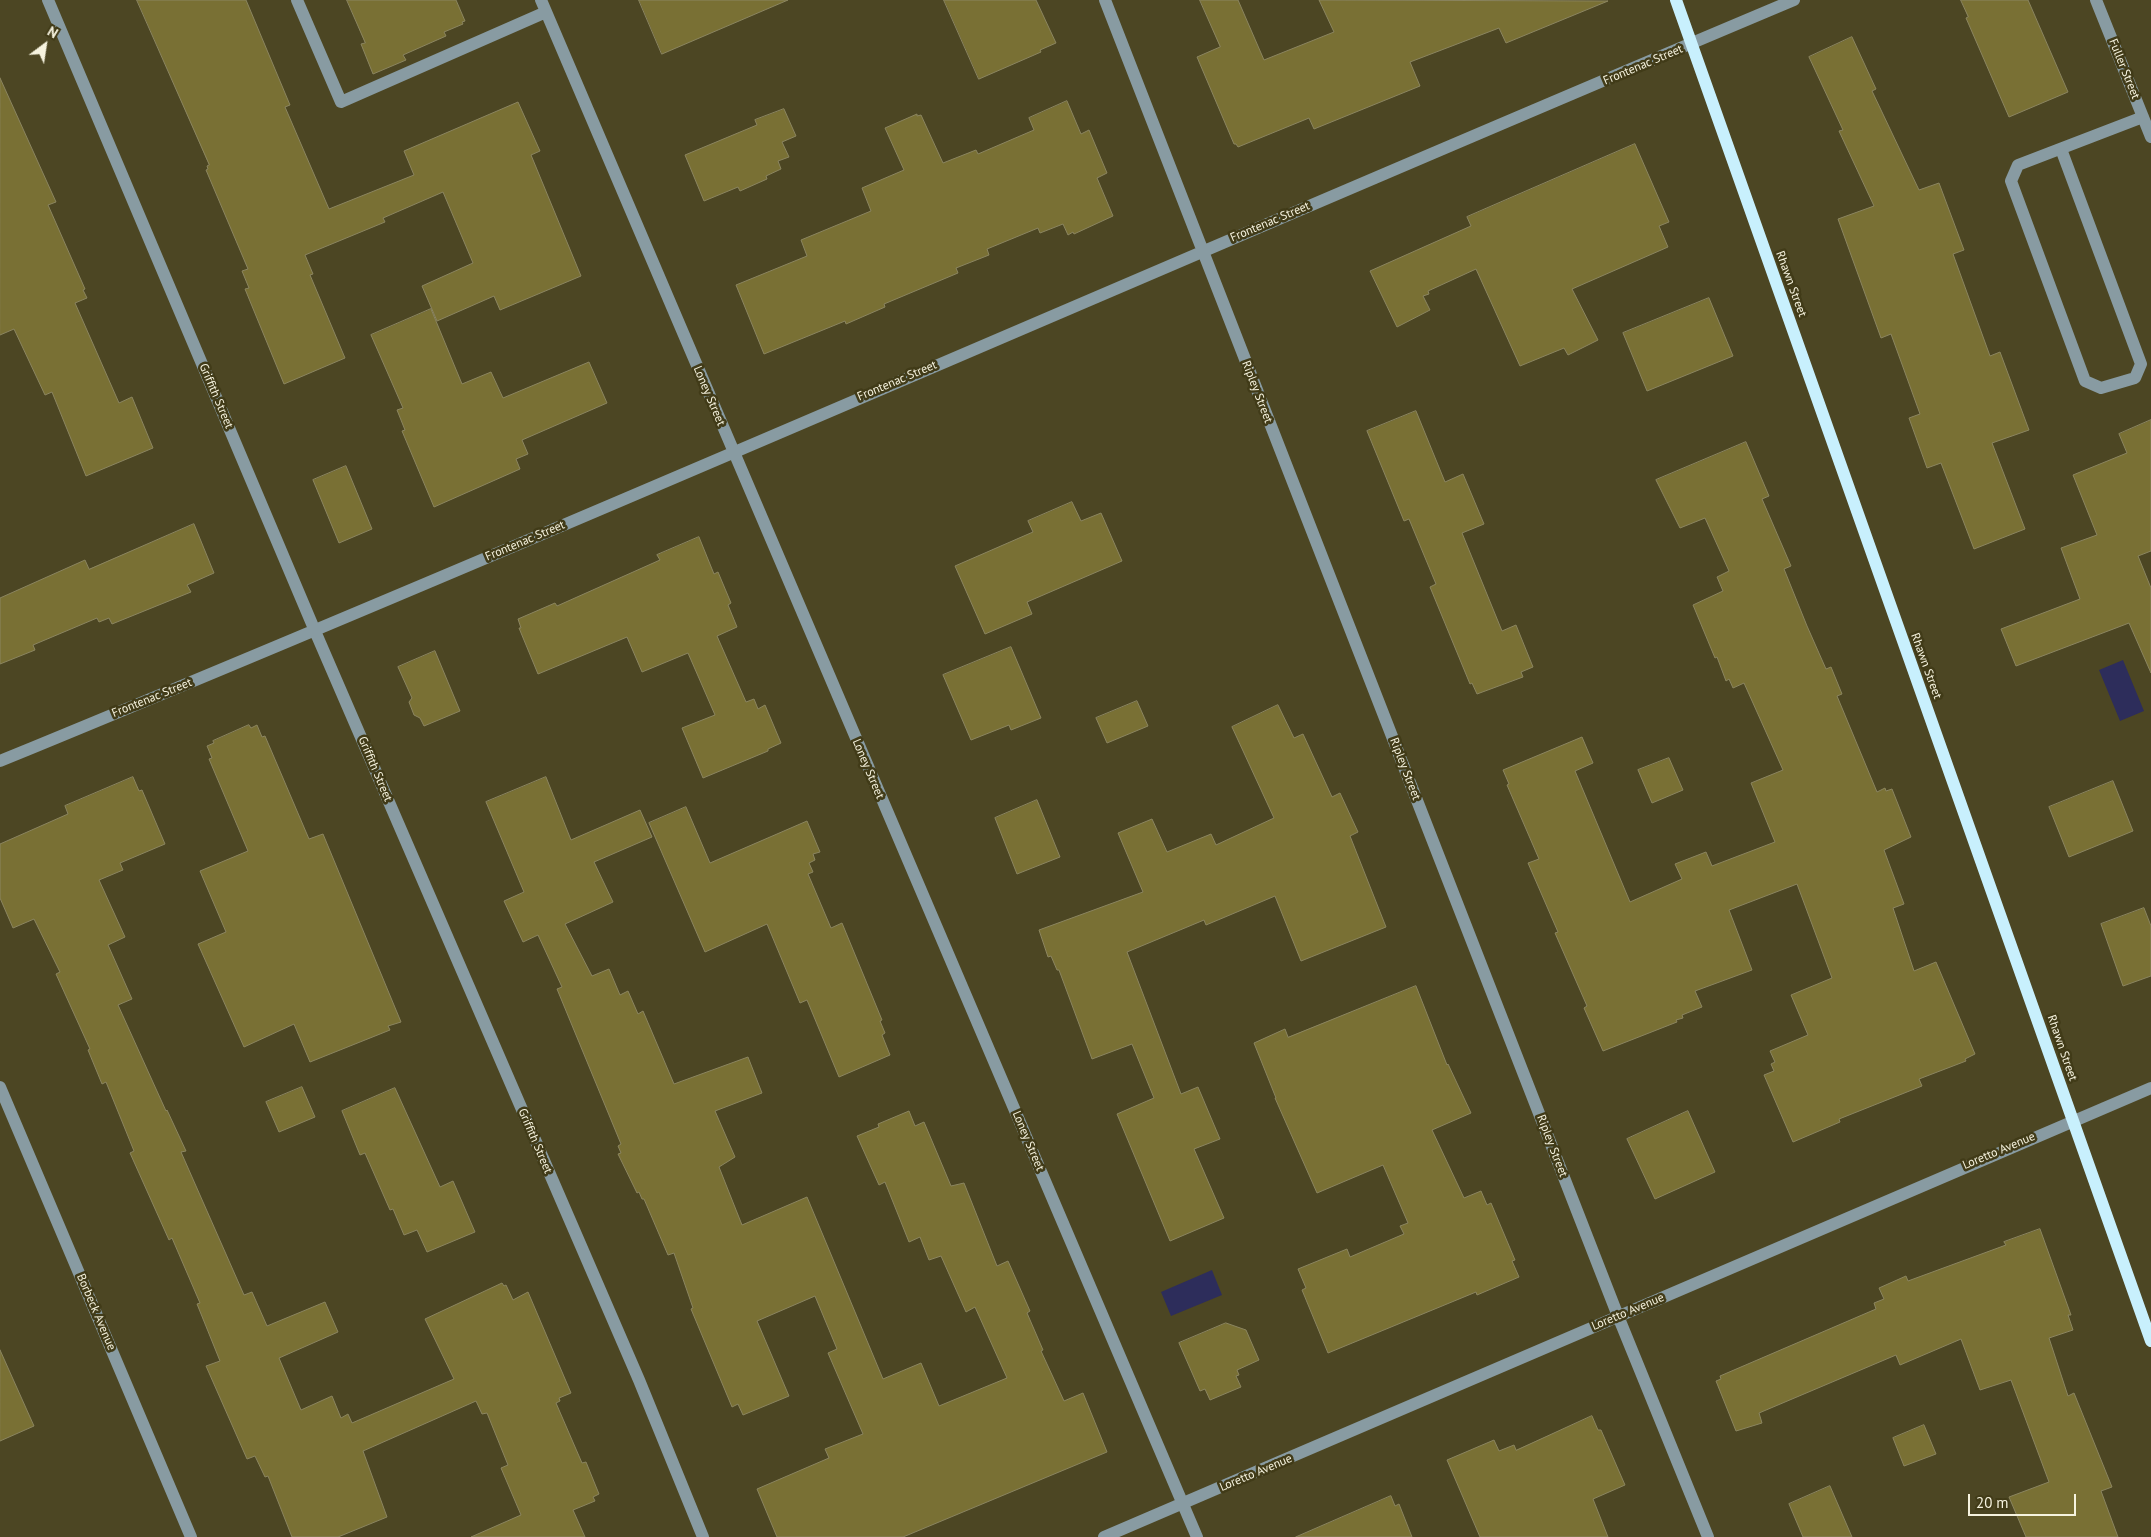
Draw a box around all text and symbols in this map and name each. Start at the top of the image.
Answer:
north arrow [20,20,70,70]
text: N [44,22,61,42]
street label: Fuller Street [2105,37,2143,101]
street label: Frontenac Street [1601,42,1685,88]
street label: Frontenac Street [1228,199,1312,245]
street label: Rhawn Street [1772,249,1810,319]
street label: Frontenac Street [855,358,939,404]
street label: Ripley Street [1239,359,1275,425]
street label: Griffith Street [196,361,236,431]
street label: Loney Street [690,364,728,428]
street label: Frontenac Street [483,518,567,564]
street label: Rhawn Street [1907,631,1945,701]
street label: Frontenac Street [110,675,194,721]
street label: Griffith Street [355,734,395,804]
street label: Ripley Street [1387,736,1423,802]
street label: Loney Street [849,737,887,801]
street label: Rhawn Street [2044,1013,2080,1083]
street label: Griffith Street [515,1106,555,1176]
street label: Loney Street [1009,1109,1047,1173]
street label: Ripley Street [1534,1113,1570,1179]
street label: Loretto Avenue [1961,1129,2037,1173]
street label: Borbeck Avenue [73,1272,119,1352]
street label: Loretto Avenue [1590,1290,1666,1334]
street label: Loretto Avenue [1218,1451,1294,1495]
scale bar [1971,1484,2078,1516]
text: 20 m [1976,1493,2009,1512]

